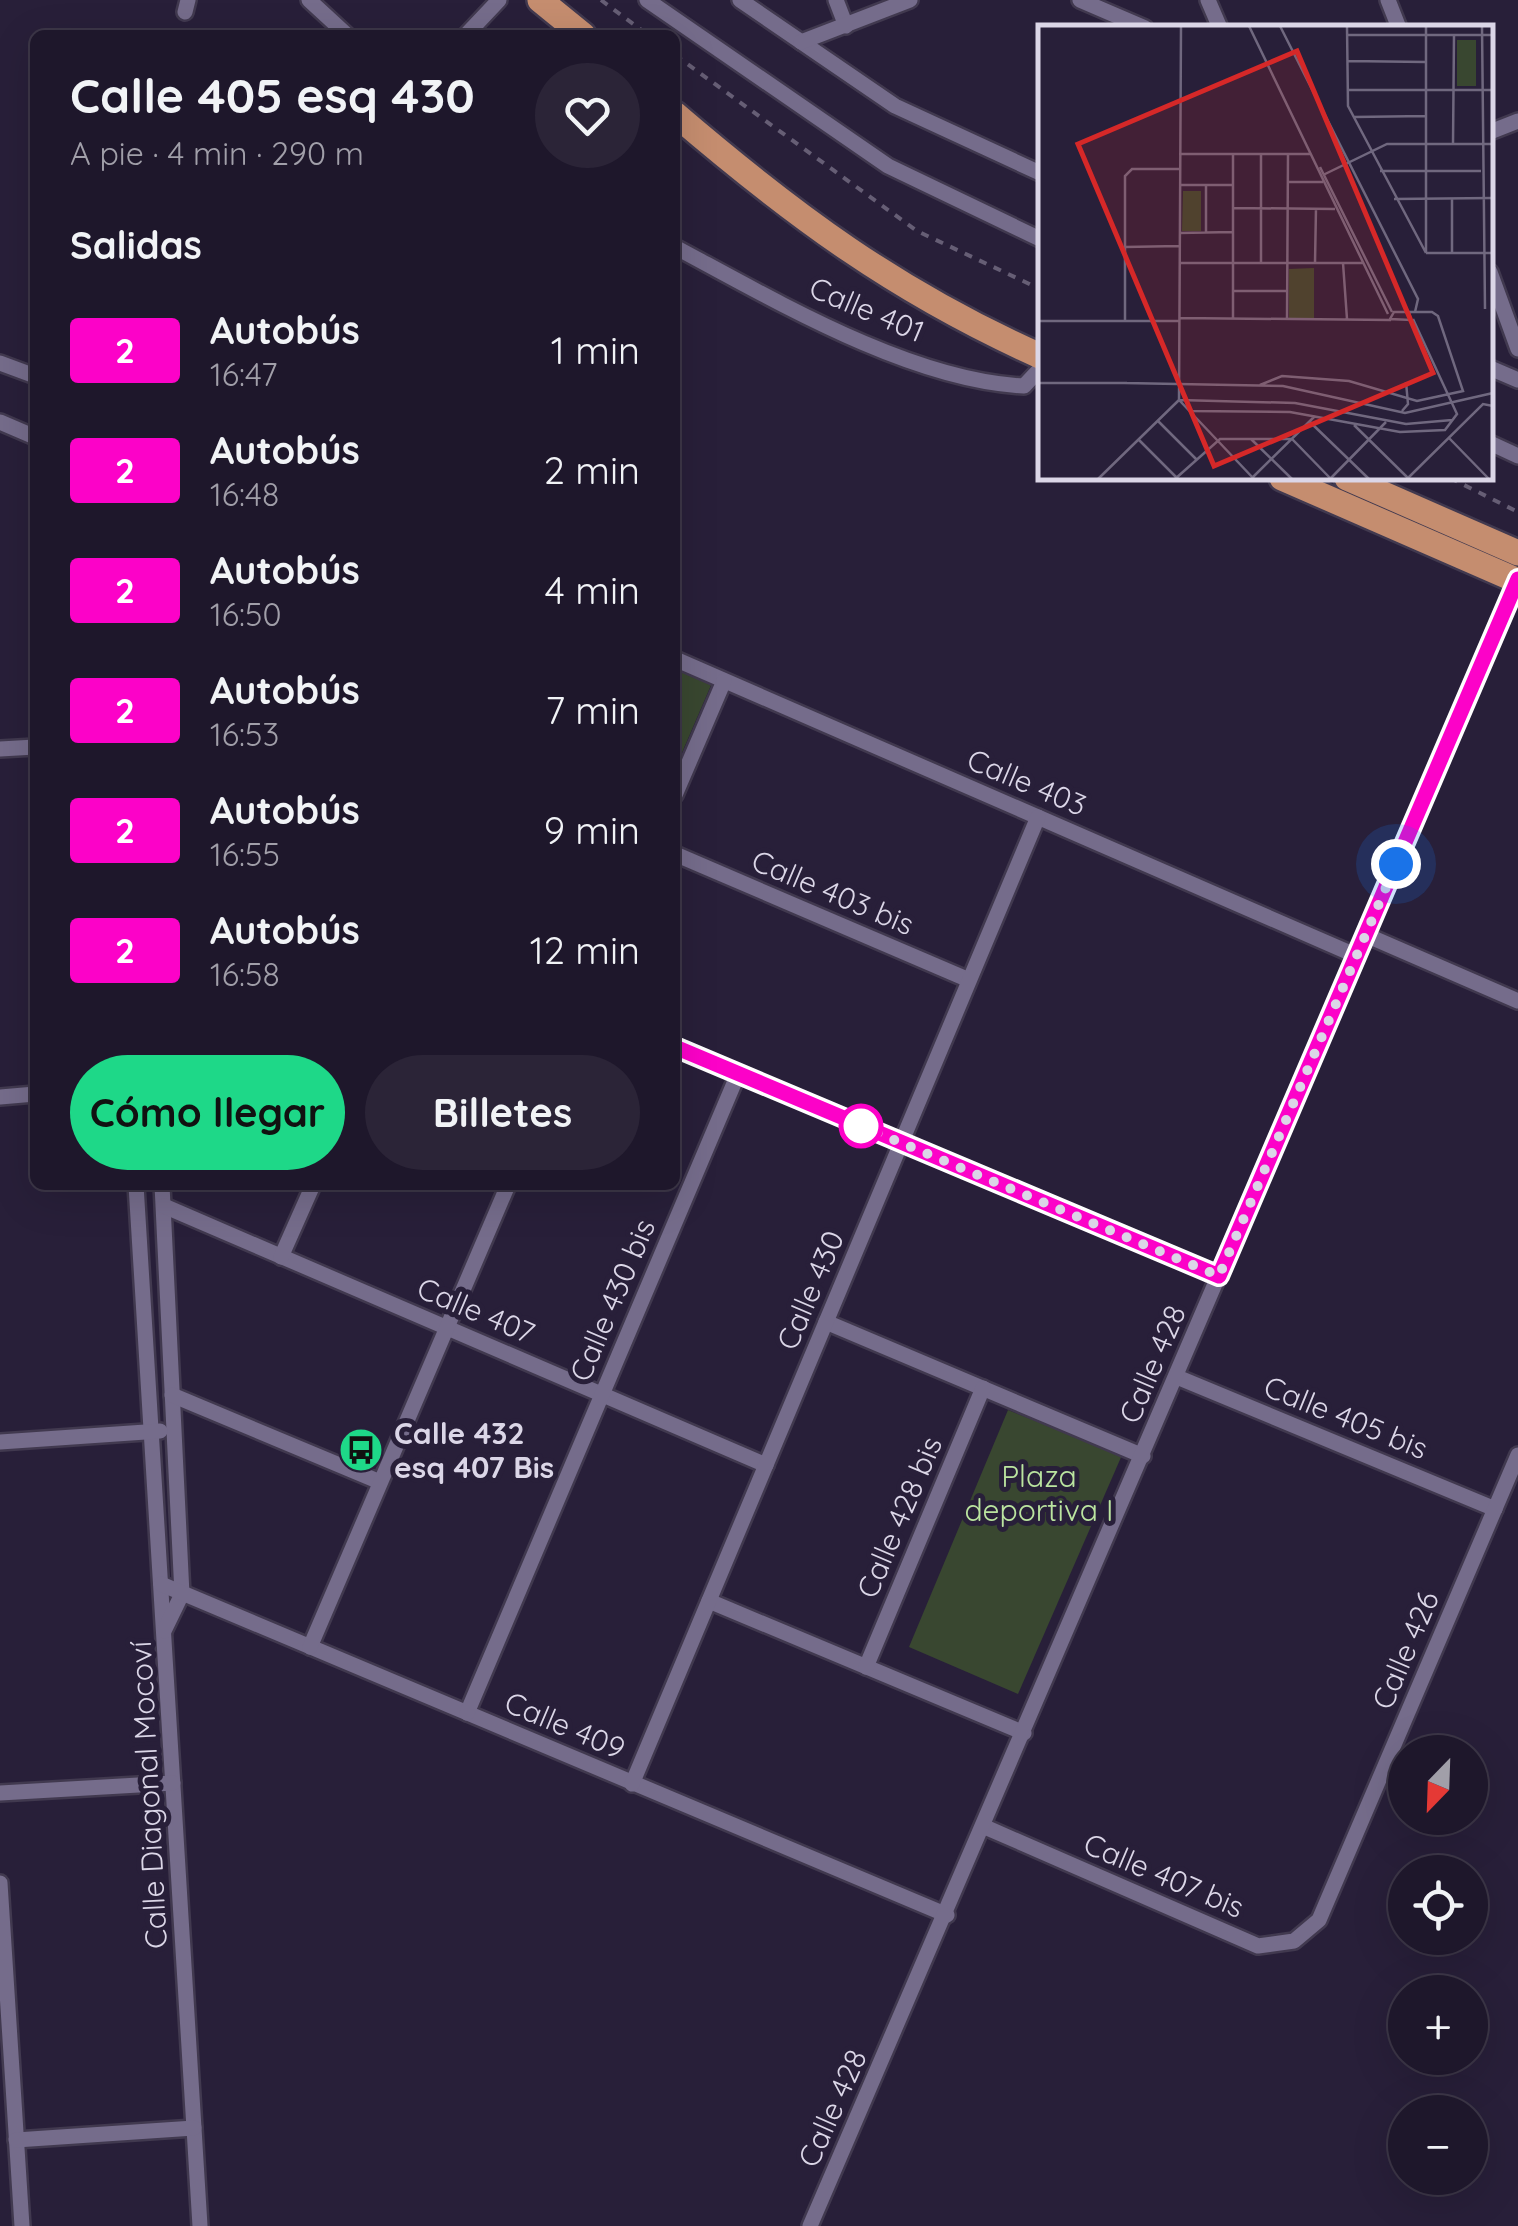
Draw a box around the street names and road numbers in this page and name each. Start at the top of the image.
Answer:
street label: Calle 401 [804,268,930,350]
street label: Calle 403 [962,740,1092,824]
street label: Calle 403 bis [746,841,920,943]
street label: Calle 430 bis [561,1213,663,1387]
street label: Calle 430 [768,1225,852,1355]
street label: Calle 407 [412,1268,540,1352]
street label: Calle 428 [1110,1299,1194,1429]
street label: Calle 405 bis [1259,1367,1433,1467]
street label: Calle 428 bis [848,1430,950,1604]
street label: Calle 426 [1363,1585,1447,1715]
street label: Calle Diagonal Mocoví [121,1640,175,1950]
street label: Calle 409 [499,1683,631,1767]
street label: Calle 407 bis [1078,1824,1250,1926]
street label: Calle 428 [789,2043,875,2173]

